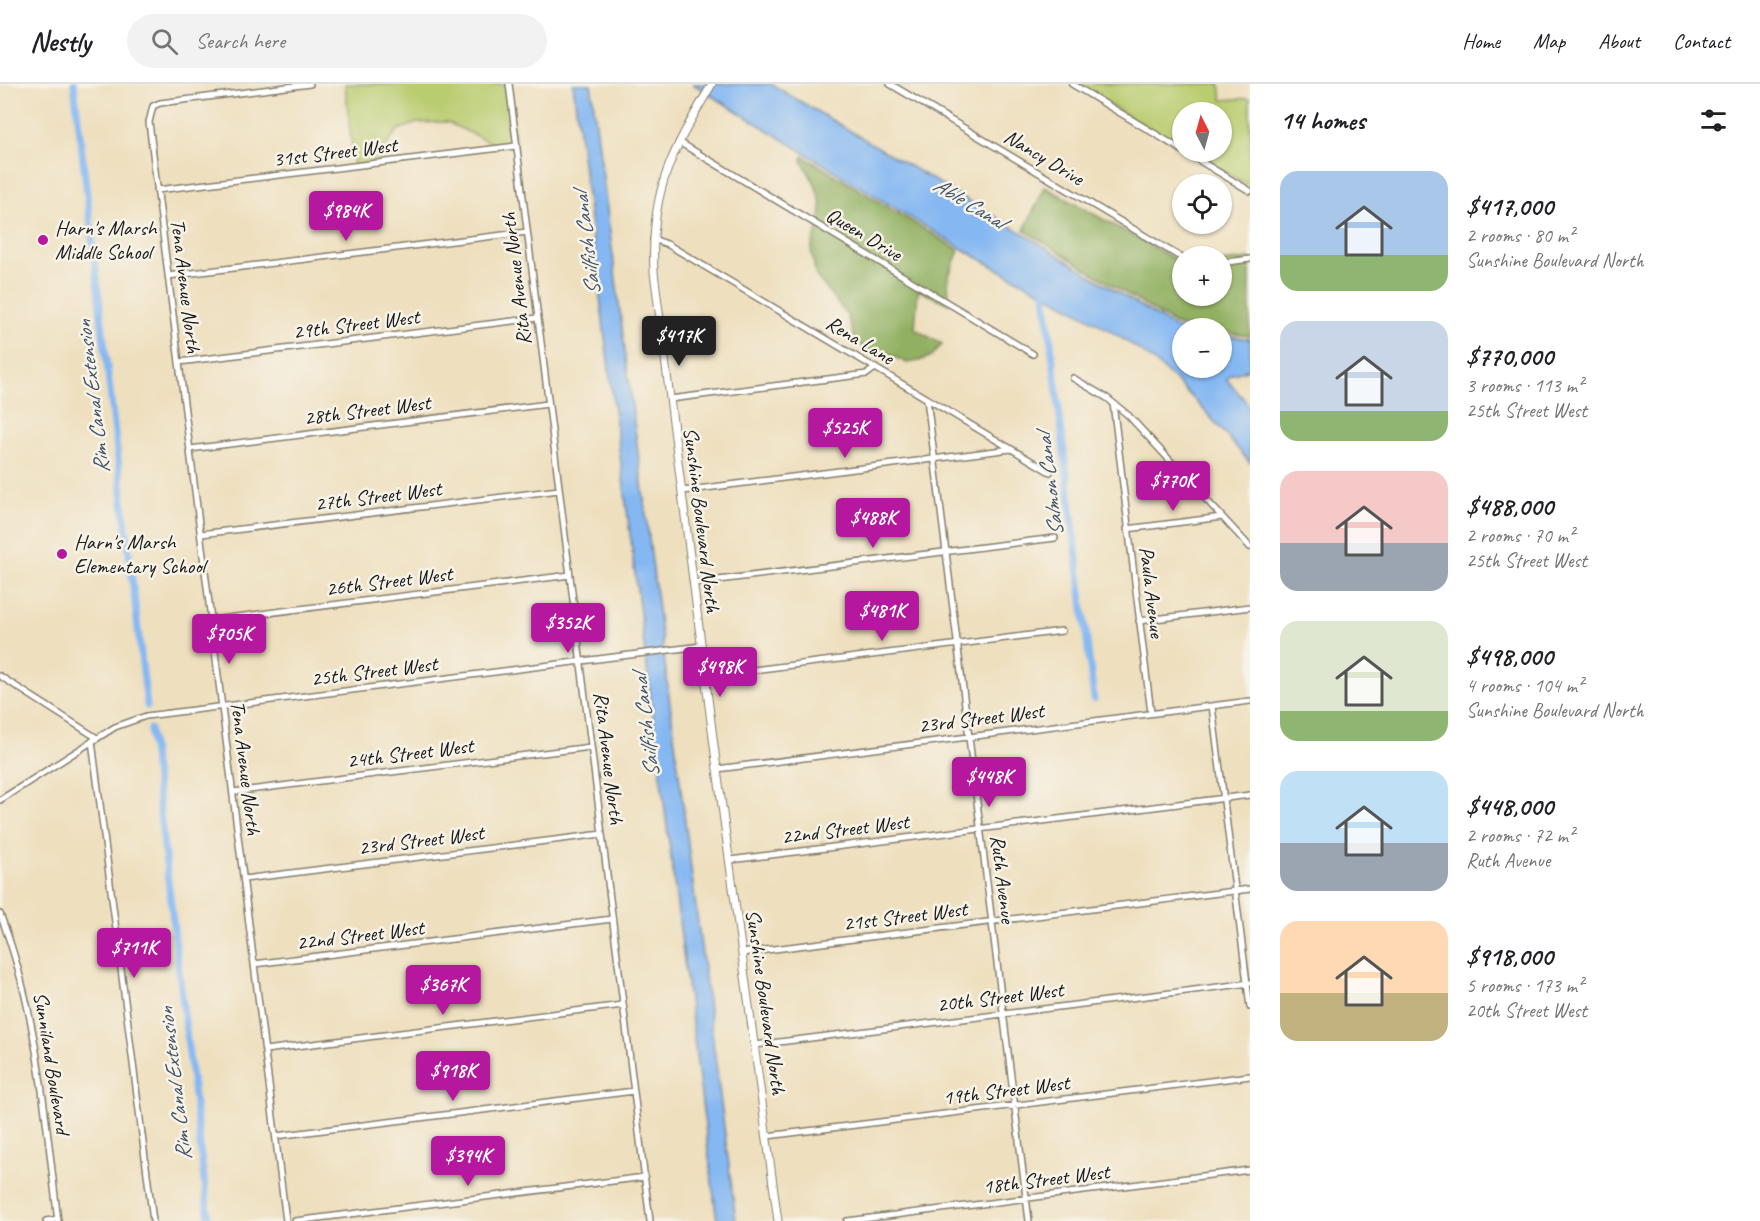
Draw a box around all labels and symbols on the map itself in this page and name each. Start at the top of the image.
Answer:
north arrow [1172,102,1232,162]
street label: Nancy Drive [999,123,1090,191]
street label: 31st Street West [272,131,400,172]
water label: Able Canal [928,171,1016,239]
water label: Sailfish Canal [566,184,607,297]
pin: $984K [304,191,388,242]
street label: Queen Drive [821,201,908,267]
street label: Rita Avenue North [495,211,537,347]
place label: Harn's Marsh Middle School [55,215,158,265]
street label: Tena Avenue North [165,217,207,355]
marker: Harn's Marsh Middle School [36,233,50,247]
street label: 29th Street West [291,303,423,345]
street label: Rena Lane [821,310,901,371]
pin: $417K [637,316,721,367]
water label: Rim Canal Extension [69,317,116,475]
street label: 28th Street West [302,389,434,431]
pin: $525K [803,408,887,459]
water label: Salmon Canal [1029,425,1070,538]
street label: Sunshine Boulevard North [678,426,726,616]
pin: $770K [1131,461,1215,512]
street label: 27th Street West [313,475,445,517]
pin: $488K [831,498,915,549]
place label: Harn's Marsh Elementary School [74,529,209,579]
street label: Paula Avenue [1134,545,1171,640]
marker: Harn's Marsh Elementary School [55,547,69,561]
street label: 26th Street West [324,560,456,602]
pin: $481K [840,591,924,642]
pin: $352K [526,603,610,654]
pin: $705K [187,614,271,665]
pin: $498K [678,647,762,698]
street label: 25th Street West [309,650,441,692]
water label: Sailfish Canal [625,666,666,779]
street label: Rita Avenue North [588,690,630,826]
street label: 23rd Street West [917,697,1047,739]
street label: Tena Avenue North [225,699,267,837]
street label: 24th Street West [345,732,477,774]
pin: $448K [947,757,1031,808]
street label: 22nd Street West [780,808,912,850]
street label: 23rd Street West [357,819,487,861]
street label: Ruth Avenue [985,834,1022,927]
street label: 21st Street West [842,895,970,936]
street label: Sunshine Boulevard North [740,908,792,1098]
street label: 22nd Street West [295,914,427,956]
pin: $711K [92,928,176,979]
pin: $367K [401,965,485,1016]
street label: 20th Street West [935,976,1067,1018]
street label: Sunniland Boulevard [28,990,76,1139]
water label: Rim Canal Extension [151,1004,198,1162]
pin: $918K [411,1051,495,1102]
street label: 19th Street West [941,1069,1073,1111]
pin: $394K [426,1136,510,1187]
street label: 18th Street West [981,1158,1113,1200]

